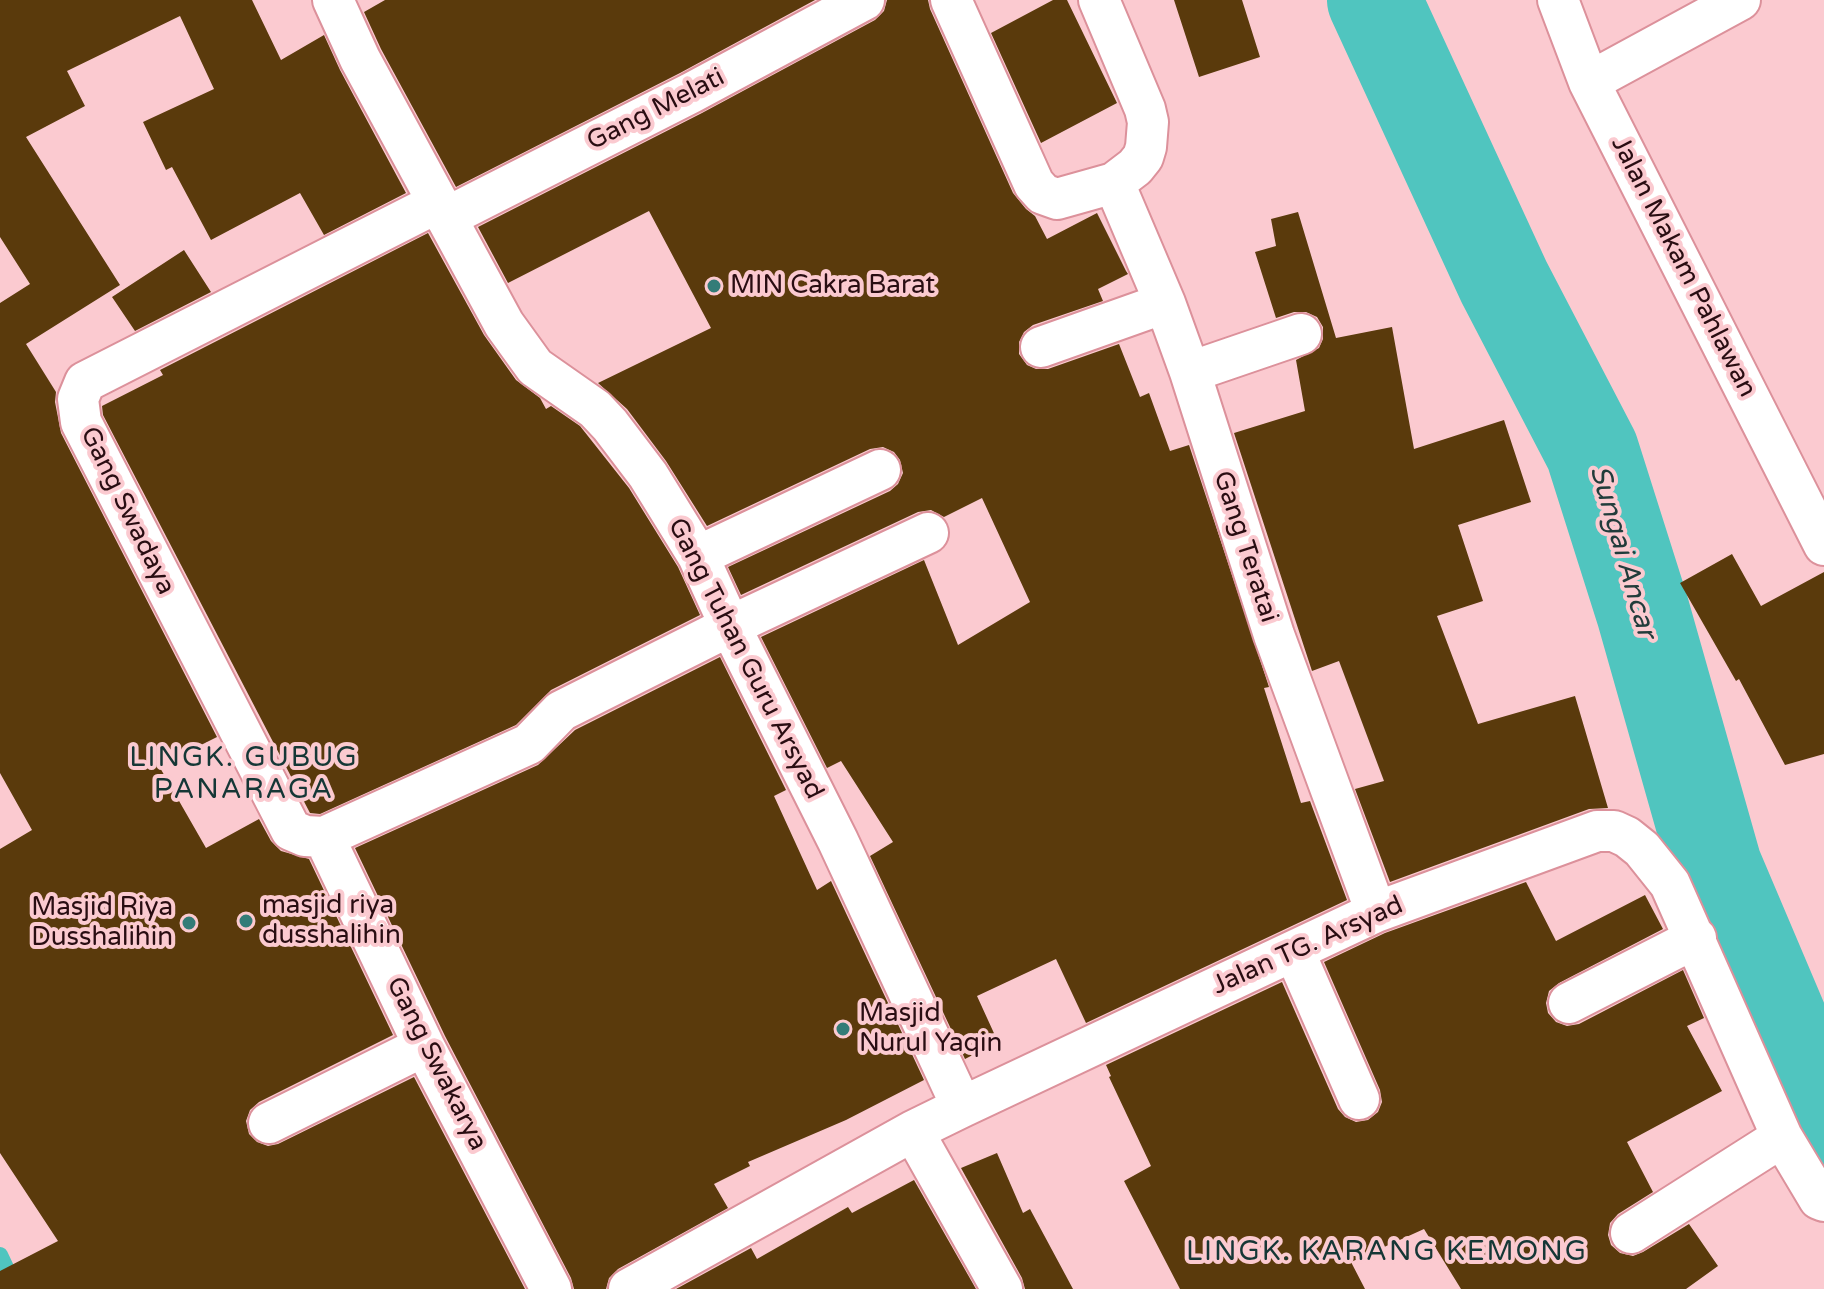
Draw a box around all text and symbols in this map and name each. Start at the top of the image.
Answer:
street label: Gang Melati [582,62,730,158]
street label: Jalan Makam Pahlawan [1604,131,1762,403]
place label: MIN Cakra Barat [730,270,935,302]
marker: MIN Cakra Barat [705,277,723,295]
street label: Gang Swadaya [73,422,181,600]
water label: Sungai Ancar [1581,462,1663,642]
street label: Gang Teratai [1206,467,1284,627]
street label: Gang Tuhan Guru Arsyad [661,513,829,805]
district label: LINGK. GUBUG PANARAGA [129,742,359,808]
place label: masjid riya dusshalihin [262,890,401,952]
street label: Jalan TG. Arsyad [1208,890,1408,1002]
place label: Masjid Riya Dusshalihin [31,892,173,954]
marker: masjid riya dusshalihin [237,912,255,930]
marker: Masjid Riya Dusshalihin [180,914,198,932]
street label: Gang Swakarya [379,972,493,1156]
place label: Masjid Nurul Yaqin [859,998,1002,1060]
marker: Masjid Nurul Yaqin [834,1020,852,1038]
district label: LINGK. KARANG KEMONG [1186,1236,1588,1270]

